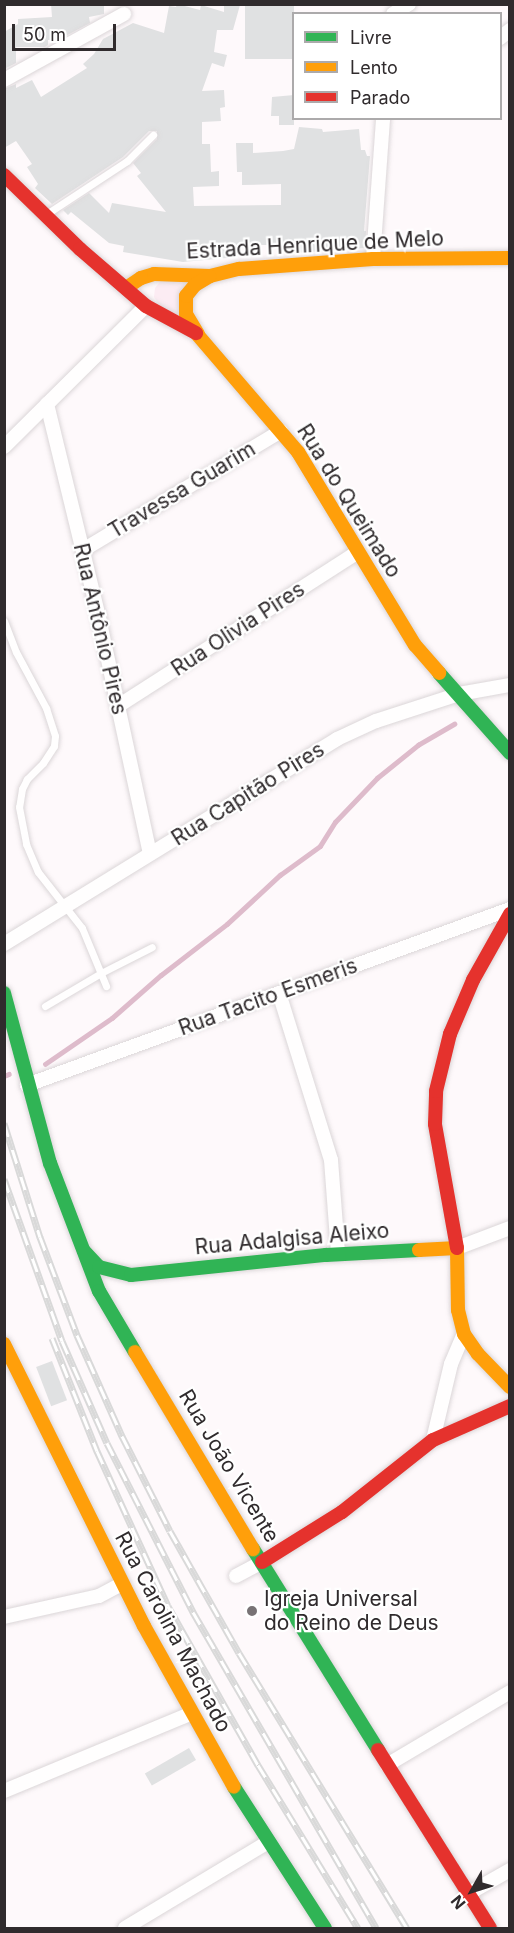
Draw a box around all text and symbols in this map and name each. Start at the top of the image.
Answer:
scale bar [15,12,118,50]
legend [292,12,502,120]
text: 50 m [23,24,66,45]
text: Livre [350,27,392,48]
text: Lento [350,57,398,78]
text: Parado [350,87,410,108]
street label: Estrada Henrique de Melo [186,226,444,264]
street label: Rua do Queimado [292,420,406,582]
street label: Travessa Guarim [104,436,260,544]
street label: Rua Antônio Pires [68,541,132,717]
street label: Rua Olivia Pires [167,577,309,681]
street label: Rua Capitão Pires [167,737,329,851]
street label: Rua Tacito Esmeris [175,953,361,1041]
street label: Rua Adalgisa Aleixo [194,1218,390,1260]
street label: Rua João Vicente [173,1385,285,1547]
street label: Rua Carolina Machado [109,1527,237,1737]
place label: Igreja Universal do Reino de Deus [264,1586,439,1636]
marker: Igreja Universal do Reino de Deus [245,1604,259,1618]
north arrow [442,1861,502,1921]
text: N [446,1891,470,1913]

